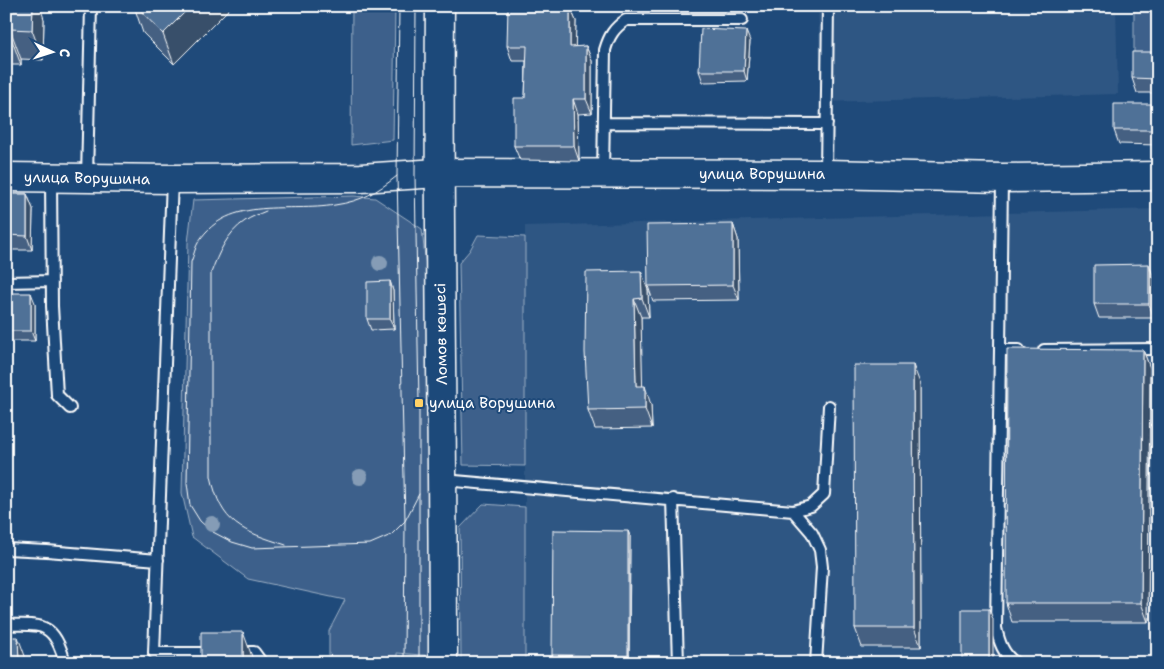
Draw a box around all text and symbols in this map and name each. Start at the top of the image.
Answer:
north arrow [28,28,78,78]
text: С [56,48,74,58]
street label: улица Ворушина [699,164,826,184]
street label: улица Ворушина [24,167,151,189]
street label: Ломов көшесі [430,283,452,385]
place label: улица Ворушина [429,393,556,413]
marker: улица Ворушина [413,397,425,409]

